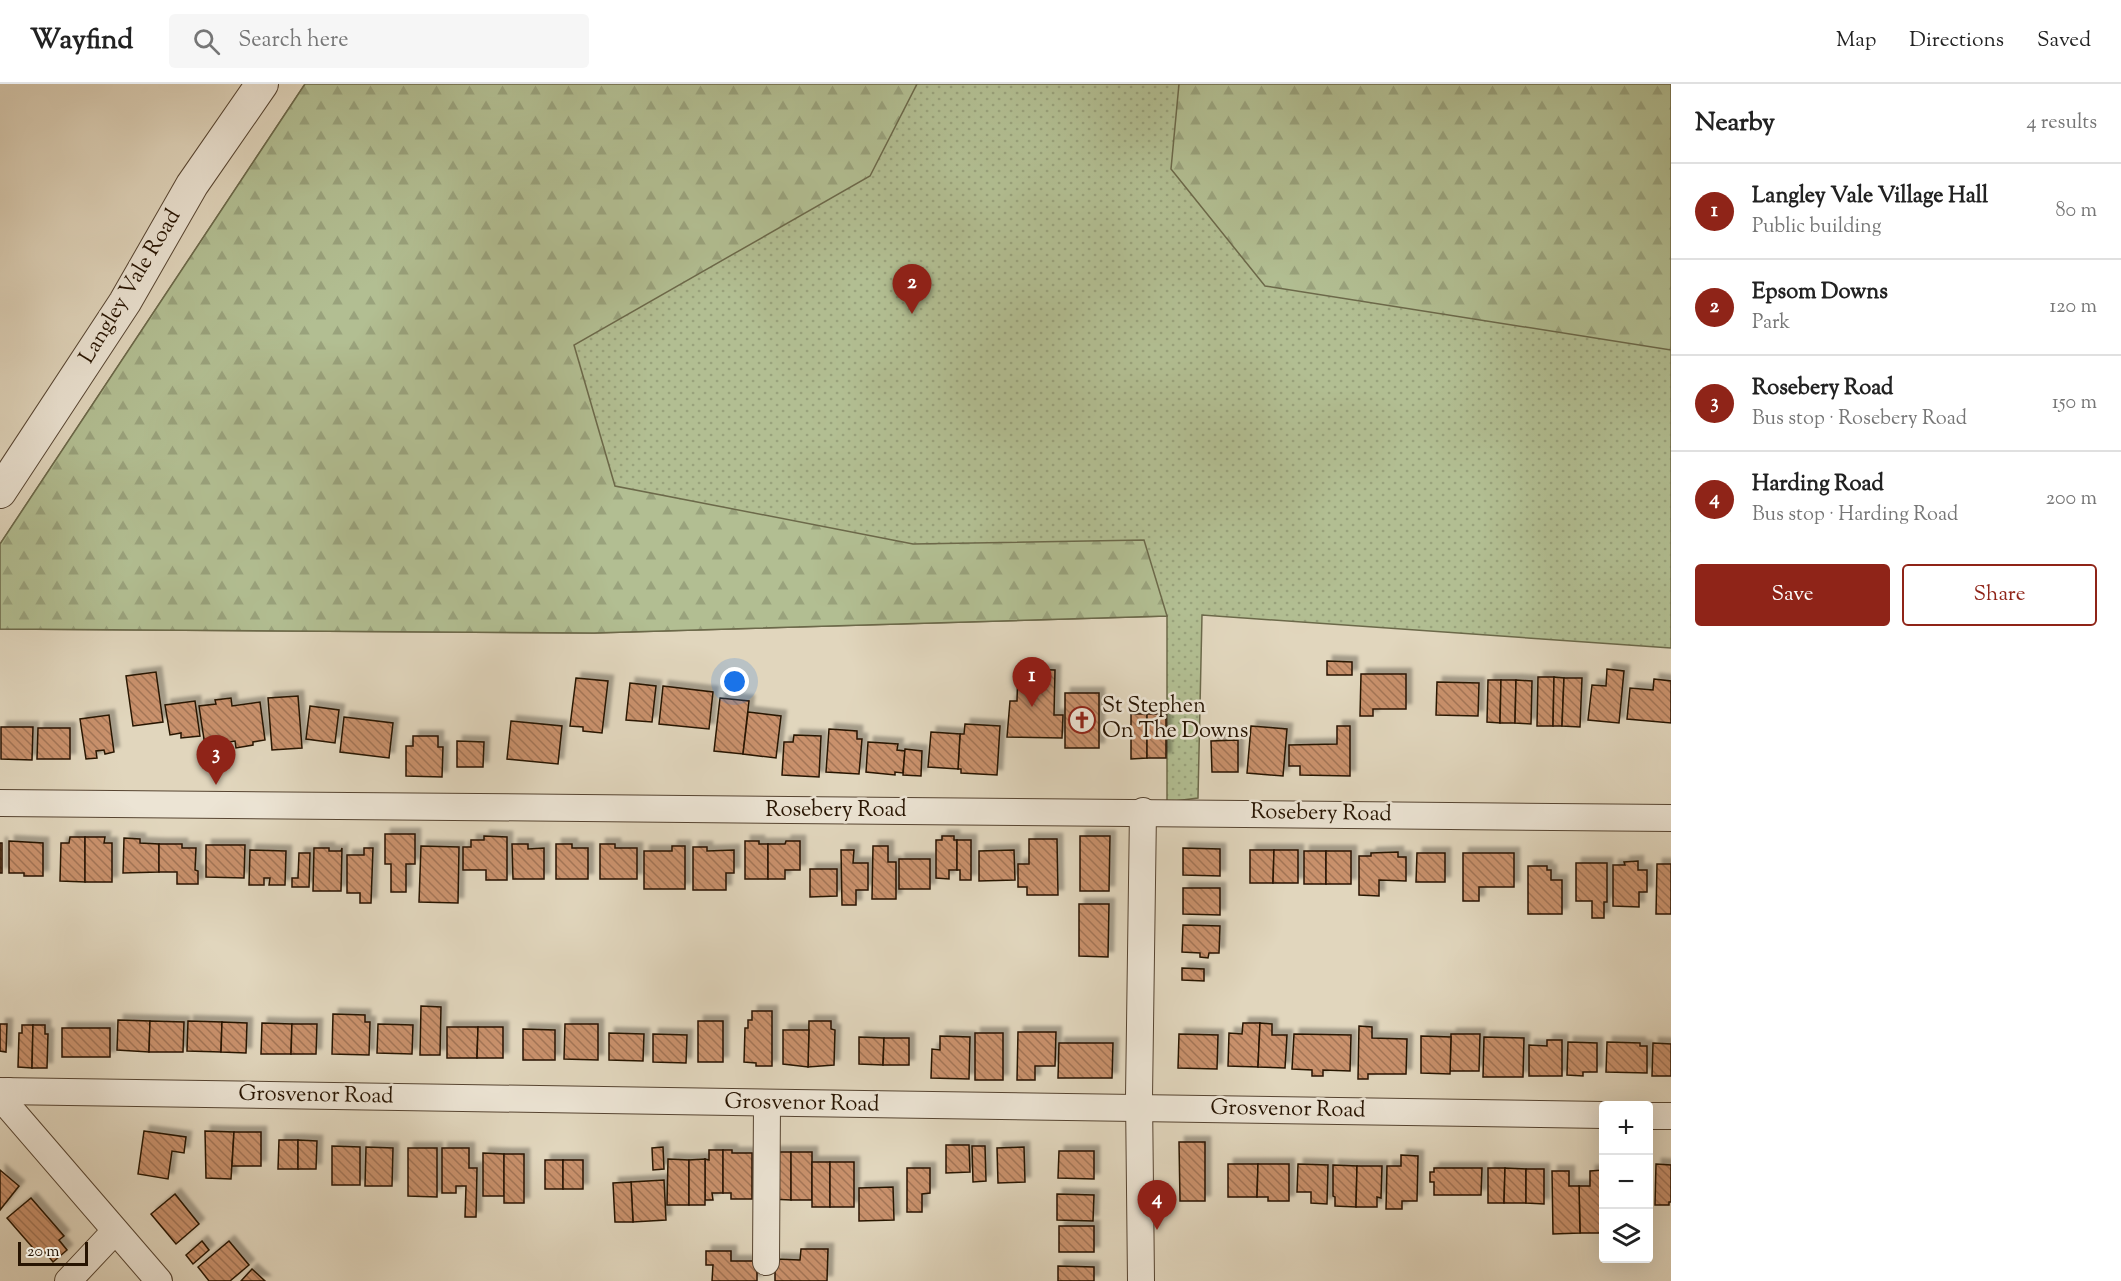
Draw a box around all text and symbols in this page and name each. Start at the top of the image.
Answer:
search box [169,14,589,68]
text: Wayfind [30,21,133,61]
icon: search [190,25,223,58]
text: Search here [238,25,349,57]
text: Map [1836,26,1876,56]
text: Directions [1909,26,2004,56]
text: Saved [2037,26,2091,56]
text: Nearby [1695,105,1775,142]
text: 4 results [2026,109,2097,138]
text: Langley Vale Village Hall [1752,181,1988,213]
text: 1 [1711,197,1718,226]
text: 80 m [2056,197,2097,226]
street label: Langley Vale Road [72,204,190,370]
text: Public building [1752,213,1882,242]
pin: 2 [892,264,932,314]
text: Epsom Downs [1752,277,1888,309]
text: 2 [1710,293,1719,322]
text: 120 m [2049,293,2097,322]
text: Park [1752,309,1790,338]
text: Rosebery Road [1752,373,1894,405]
text: 3 [1710,389,1719,418]
text: 150 m [2052,389,2097,418]
text: Bus stop · Rosebery Road [1752,405,1967,434]
text: Harding Road [1752,469,1884,501]
text: 4 [1709,485,1720,514]
text: 200 m [2046,485,2097,514]
text: Bus stop · Harding Road [1752,501,1958,530]
button: Save [1695,564,1890,626]
button: Share [1902,564,2097,626]
pin: 1 [1012,658,1052,707]
your location [720,667,749,696]
place label: St Stephen On The Downs [1102,691,1248,748]
church icon: St Stephen On The Downs [1067,705,1097,735]
pin: 3 [196,736,236,785]
street label: Rosebery Road [765,795,907,827]
street label: Rosebery Road [1250,797,1392,831]
street label: Grosvenor Road [238,1079,394,1113]
street label: Grosvenor Road [724,1087,880,1121]
street label: Grosvenor Road [1210,1093,1366,1127]
map controls [1599,1101,1653,1263]
button: + [1599,1101,1653,1155]
button: − [1599,1155,1653,1209]
pin: 4 [1138,1180,1176,1230]
button: layers [1599,1209,1653,1263]
scale bar [18,1239,88,1266]
text: 20 m [27,1241,60,1264]

